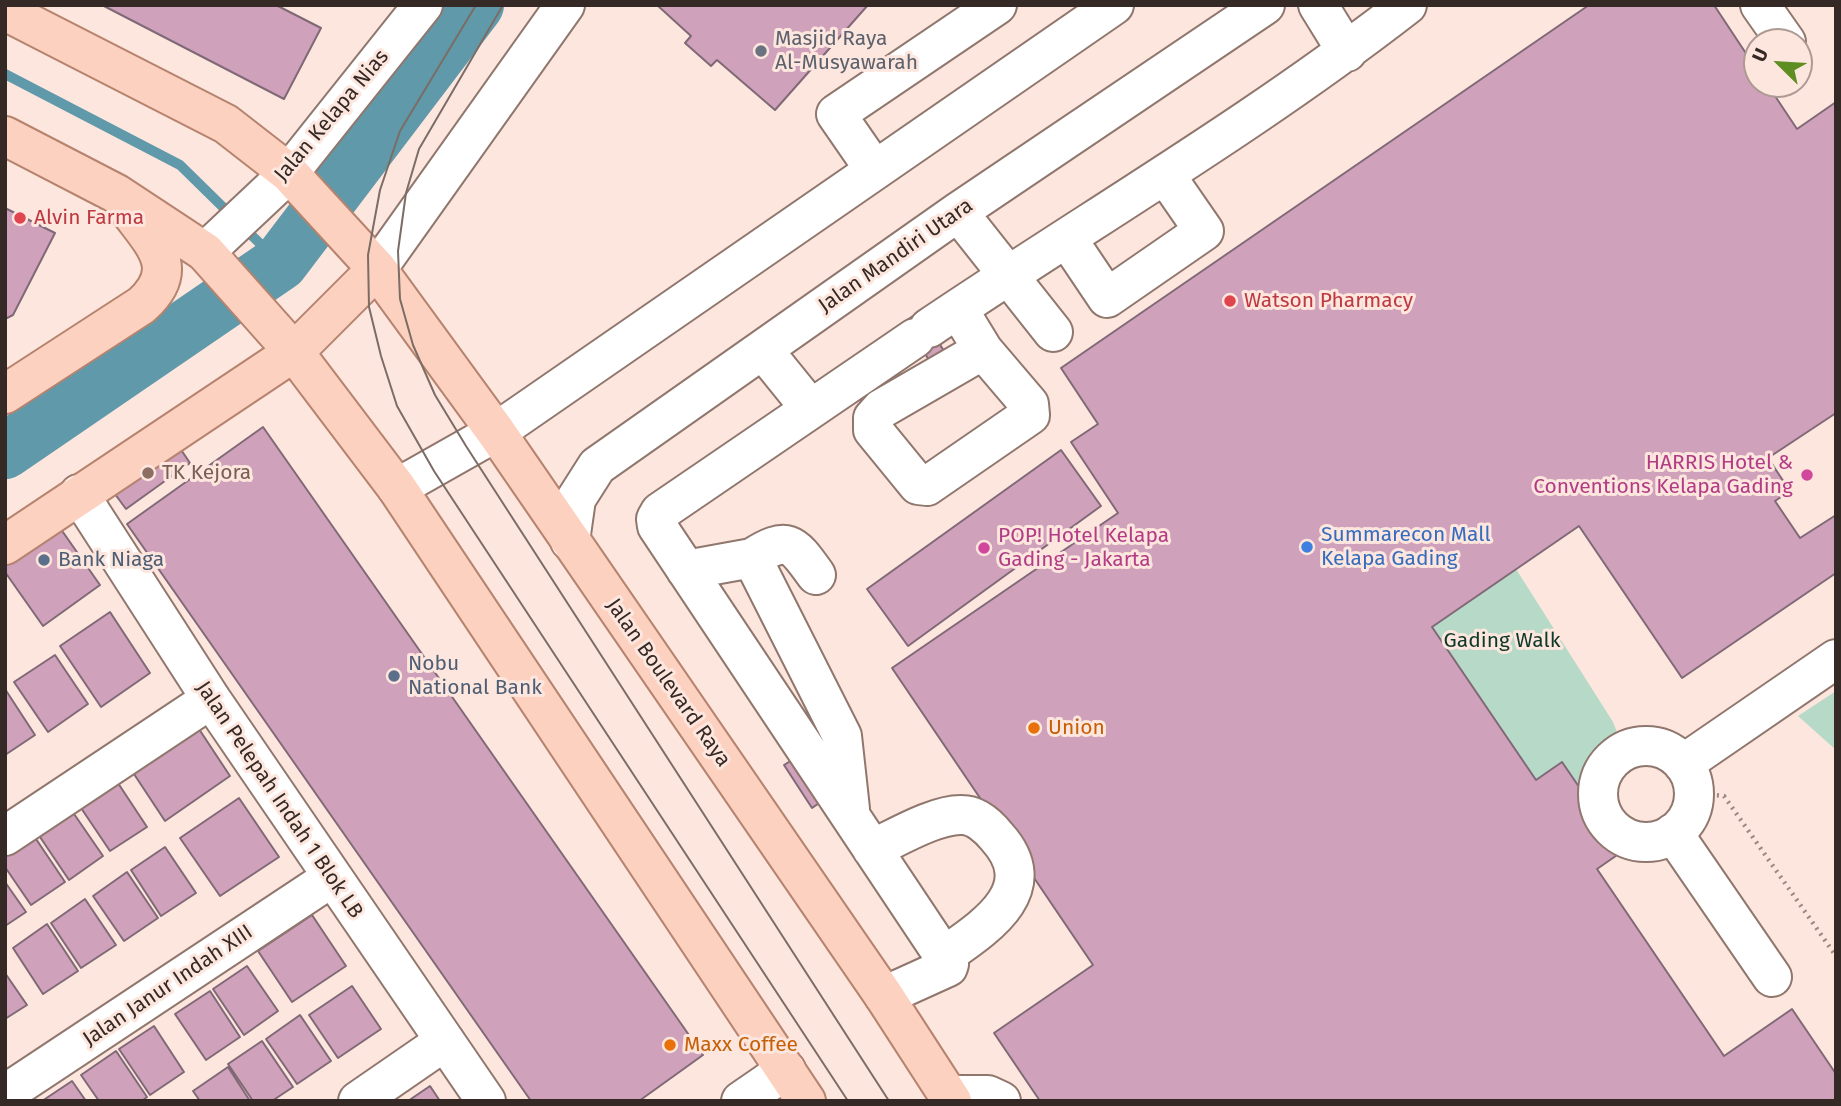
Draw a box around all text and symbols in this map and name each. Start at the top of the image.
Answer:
place label: Masjid Raya Al-Musyawarah [775,26,918,76]
north arrow [1743,28,1813,98]
marker: Masjid Raya Al-Musyawarah [753,43,769,59]
street label: Jalan Kelapa Nias [269,45,395,187]
text: U [1747,45,1773,65]
street label: Jalan Mandiri Utara [814,193,978,319]
place label: Alvin Farma [34,205,144,231]
marker: Alvin Farma [12,210,28,226]
place label: Watson Pharmacy [1244,288,1413,314]
marker: Watson Pharmacy [1222,293,1238,309]
place label: HARRIS Hotel & Conventions Kelapa Gading [1533,450,1793,500]
place label: TK Kejora [162,460,251,486]
marker: TK Kejora [140,465,156,481]
marker: HARRIS Hotel & Conventions Kelapa Gading [1799,467,1815,483]
place label: Summarecon Mall Kelapa Gading [1321,522,1491,572]
place label: POP! Hotel Kelapa Gading - Jakarta [998,523,1169,573]
marker: Summarecon Mall Kelapa Gading [1299,539,1315,555]
marker: POP! Hotel Kelapa Gading - Jakarta [976,540,992,556]
place label: Bank Niaga [58,547,164,573]
marker: Bank Niaga [36,552,52,568]
street label: Jalan Boulevard Raya [600,594,736,772]
park label: Gading Walk [1444,628,1560,654]
place label: Nobu National Bank [408,651,542,701]
marker: Nobu National Bank [386,668,402,684]
street label: Jalan Pelepah Indah 1 Blok LB [190,677,368,923]
place label: Union [1048,715,1105,741]
marker: Union [1026,720,1042,736]
street label: Jalan Janur Indah XIII [78,920,258,1052]
place label: Maxx Coffee [684,1032,798,1058]
marker: Maxx Coffee [662,1037,678,1053]

